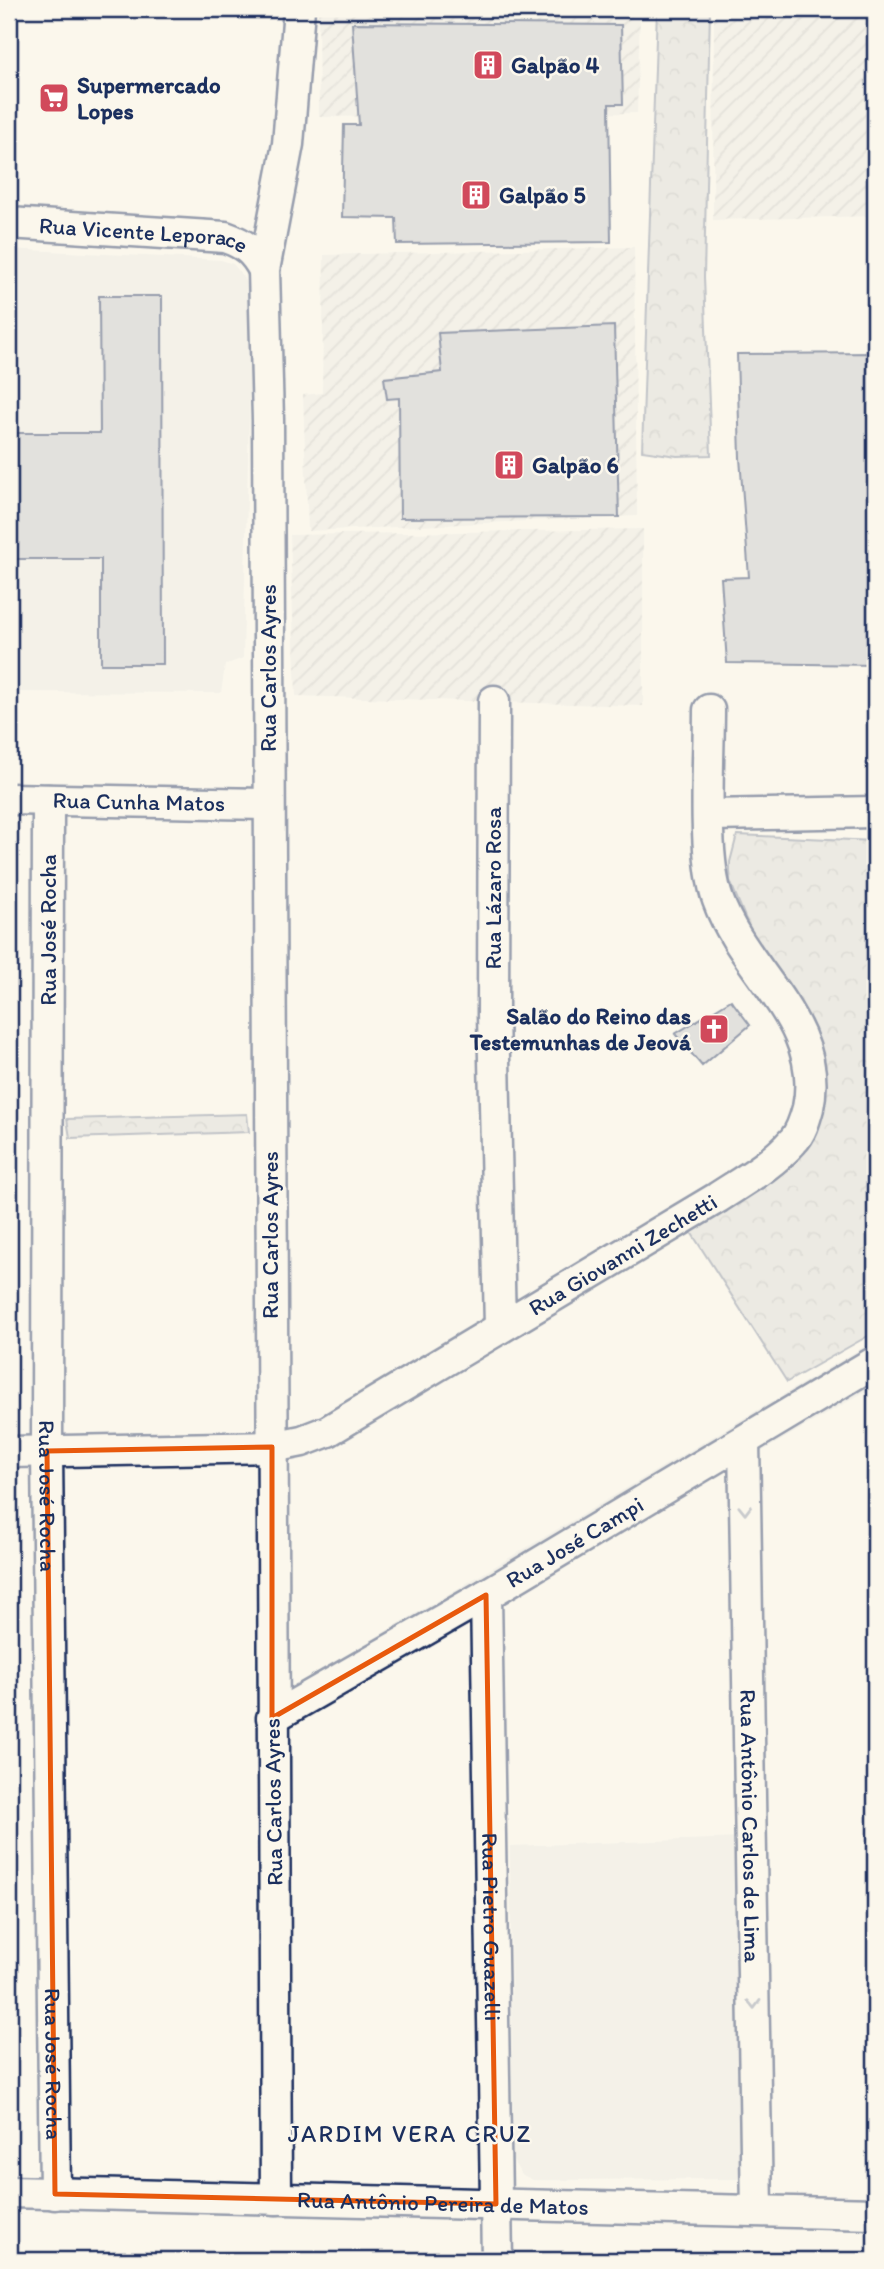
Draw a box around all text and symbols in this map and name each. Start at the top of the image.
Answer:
building icon: Galpão 4 [471,48,505,82]
place label: Galpão 4 [511,51,600,79]
place label: Supermercado Lopes [77,71,221,125]
supermarket icon: Supermercado Lopes [37,81,71,115]
building icon: Galpão 5 [459,178,493,212]
place label: Galpão 5 [499,181,586,209]
street label: Rua Vicente Leporace [38,211,253,259]
building icon: Galpão 6 [492,448,526,482]
place label: Galpão 6 [532,451,619,479]
street label: Rua Carlos Ayres [254,584,282,752]
street label: Rua Cunha Matos [52,786,226,817]
street label: Rua Lázaro Rosa [479,807,507,969]
street label: Rua José Rocha [34,854,62,1006]
place label: Salão do Reino das Testemunhas de Jeová [469,1002,692,1056]
church icon: Salão do Reino das Testemunhas de Jeová [697,1012,731,1046]
street label: Rua Carlos Ayres [256,1151,284,1319]
street label: Rua Giovanni Zechetti [523,1187,722,1322]
street label: Rua José Rocha [33,1420,62,1572]
street label: Rua José Campi [501,1490,648,1594]
one-way arrow [738,1504,753,1515]
street label: Rua Antônio Carlos de Lima [734,1689,767,1963]
street label: Rua Carlos Ayres [258,1718,288,1886]
street label: Rua Pietro Guazelli [476,1832,507,2021]
street label: Rua José Rocha [39,1988,68,2140]
one-way arrow [747,1999,762,2010]
district label: JARDIM VERA CRUZ [288,2119,532,2148]
street label: Rua Antônio Pereira de Matos [297,2185,589,2221]

